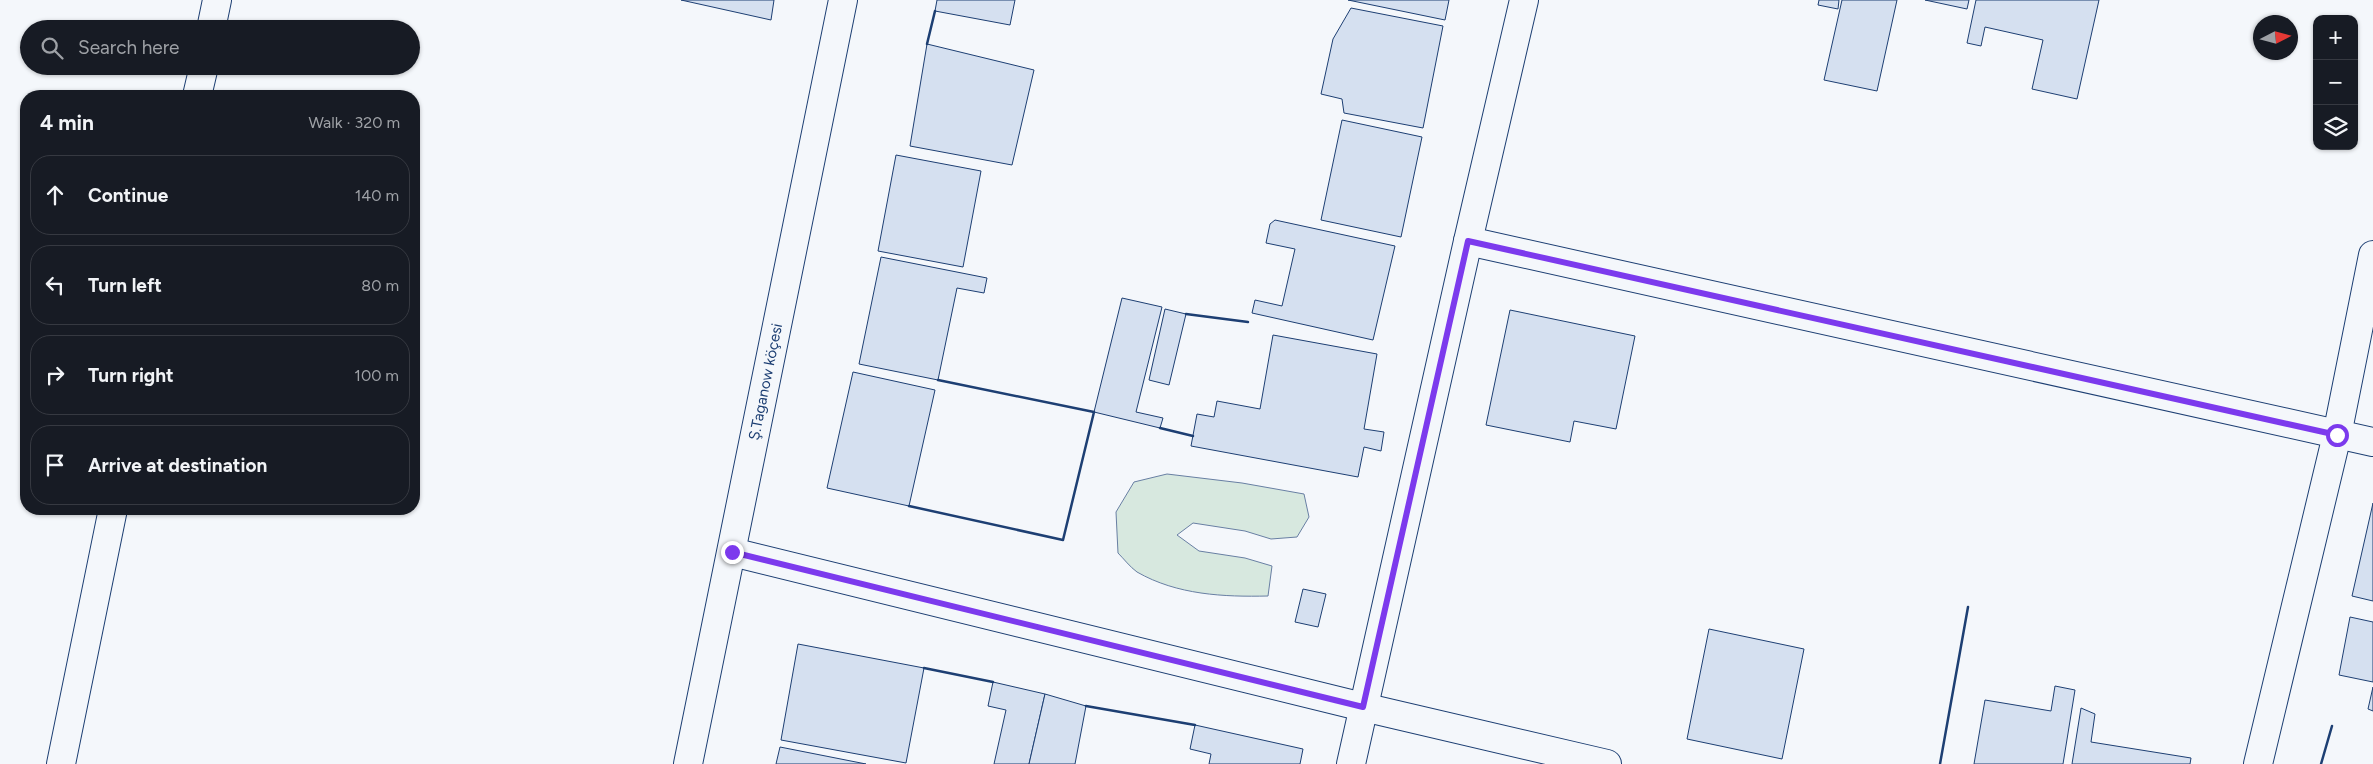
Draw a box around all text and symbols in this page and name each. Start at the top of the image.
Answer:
north arrow [2253,15,2298,60]
map controls [2313,15,2358,150]
button: + [2313,15,2358,60]
search box [20,20,420,75]
icon: search [38,34,66,62]
text: Search here [78,36,180,59]
button: − [2313,60,2358,105]
button: layers [2313,105,2358,150]
text: 4 min [40,110,94,135]
text: Walk · 320 m [308,113,400,132]
icon: ahead [41,181,69,209]
text: Continue [88,184,168,207]
text: 140 m [355,186,399,205]
icon: left [41,271,69,299]
text: Turn left [88,274,162,297]
text: 80 m [361,276,399,295]
street label: Ş.Taganow köçesi [745,322,786,442]
icon: right [41,361,69,389]
text: Turn right [88,364,174,387]
text: 100 m [354,366,399,385]
route start [2326,424,2349,447]
icon: arrive [41,451,69,479]
text: Arrive at destination [88,454,267,477]
route end [721,541,744,564]

